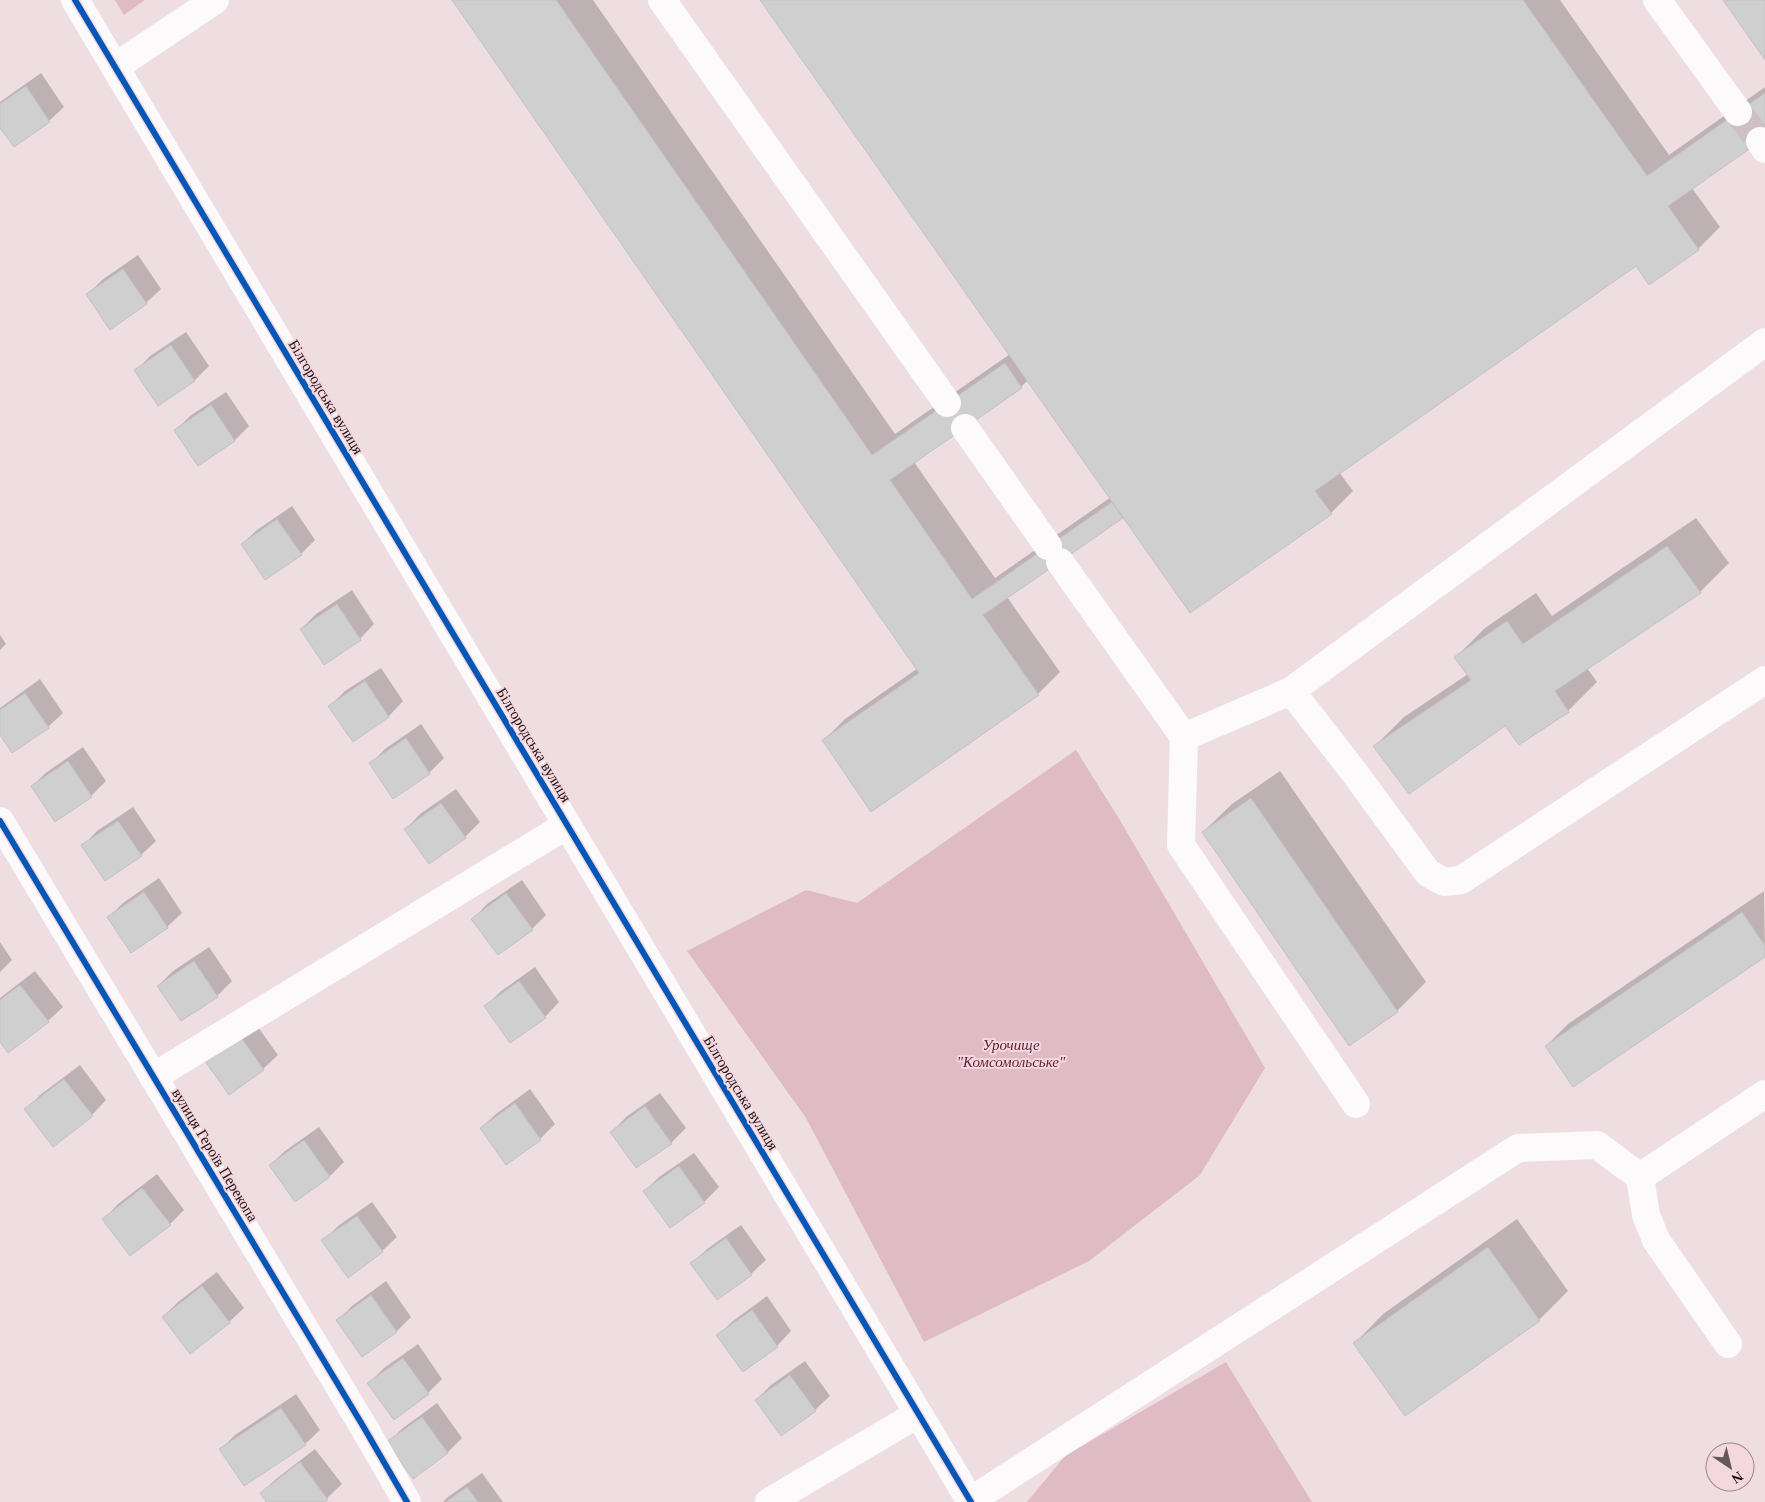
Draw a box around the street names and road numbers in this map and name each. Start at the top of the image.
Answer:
street label: Білгородська вулиця [286,337,367,457]
street label: Білгородська вулиця [494,685,575,805]
street label: Білгородська вулиця [701,1033,782,1153]
street label: вулиця Героїв Перекопа [169,1086,261,1225]

